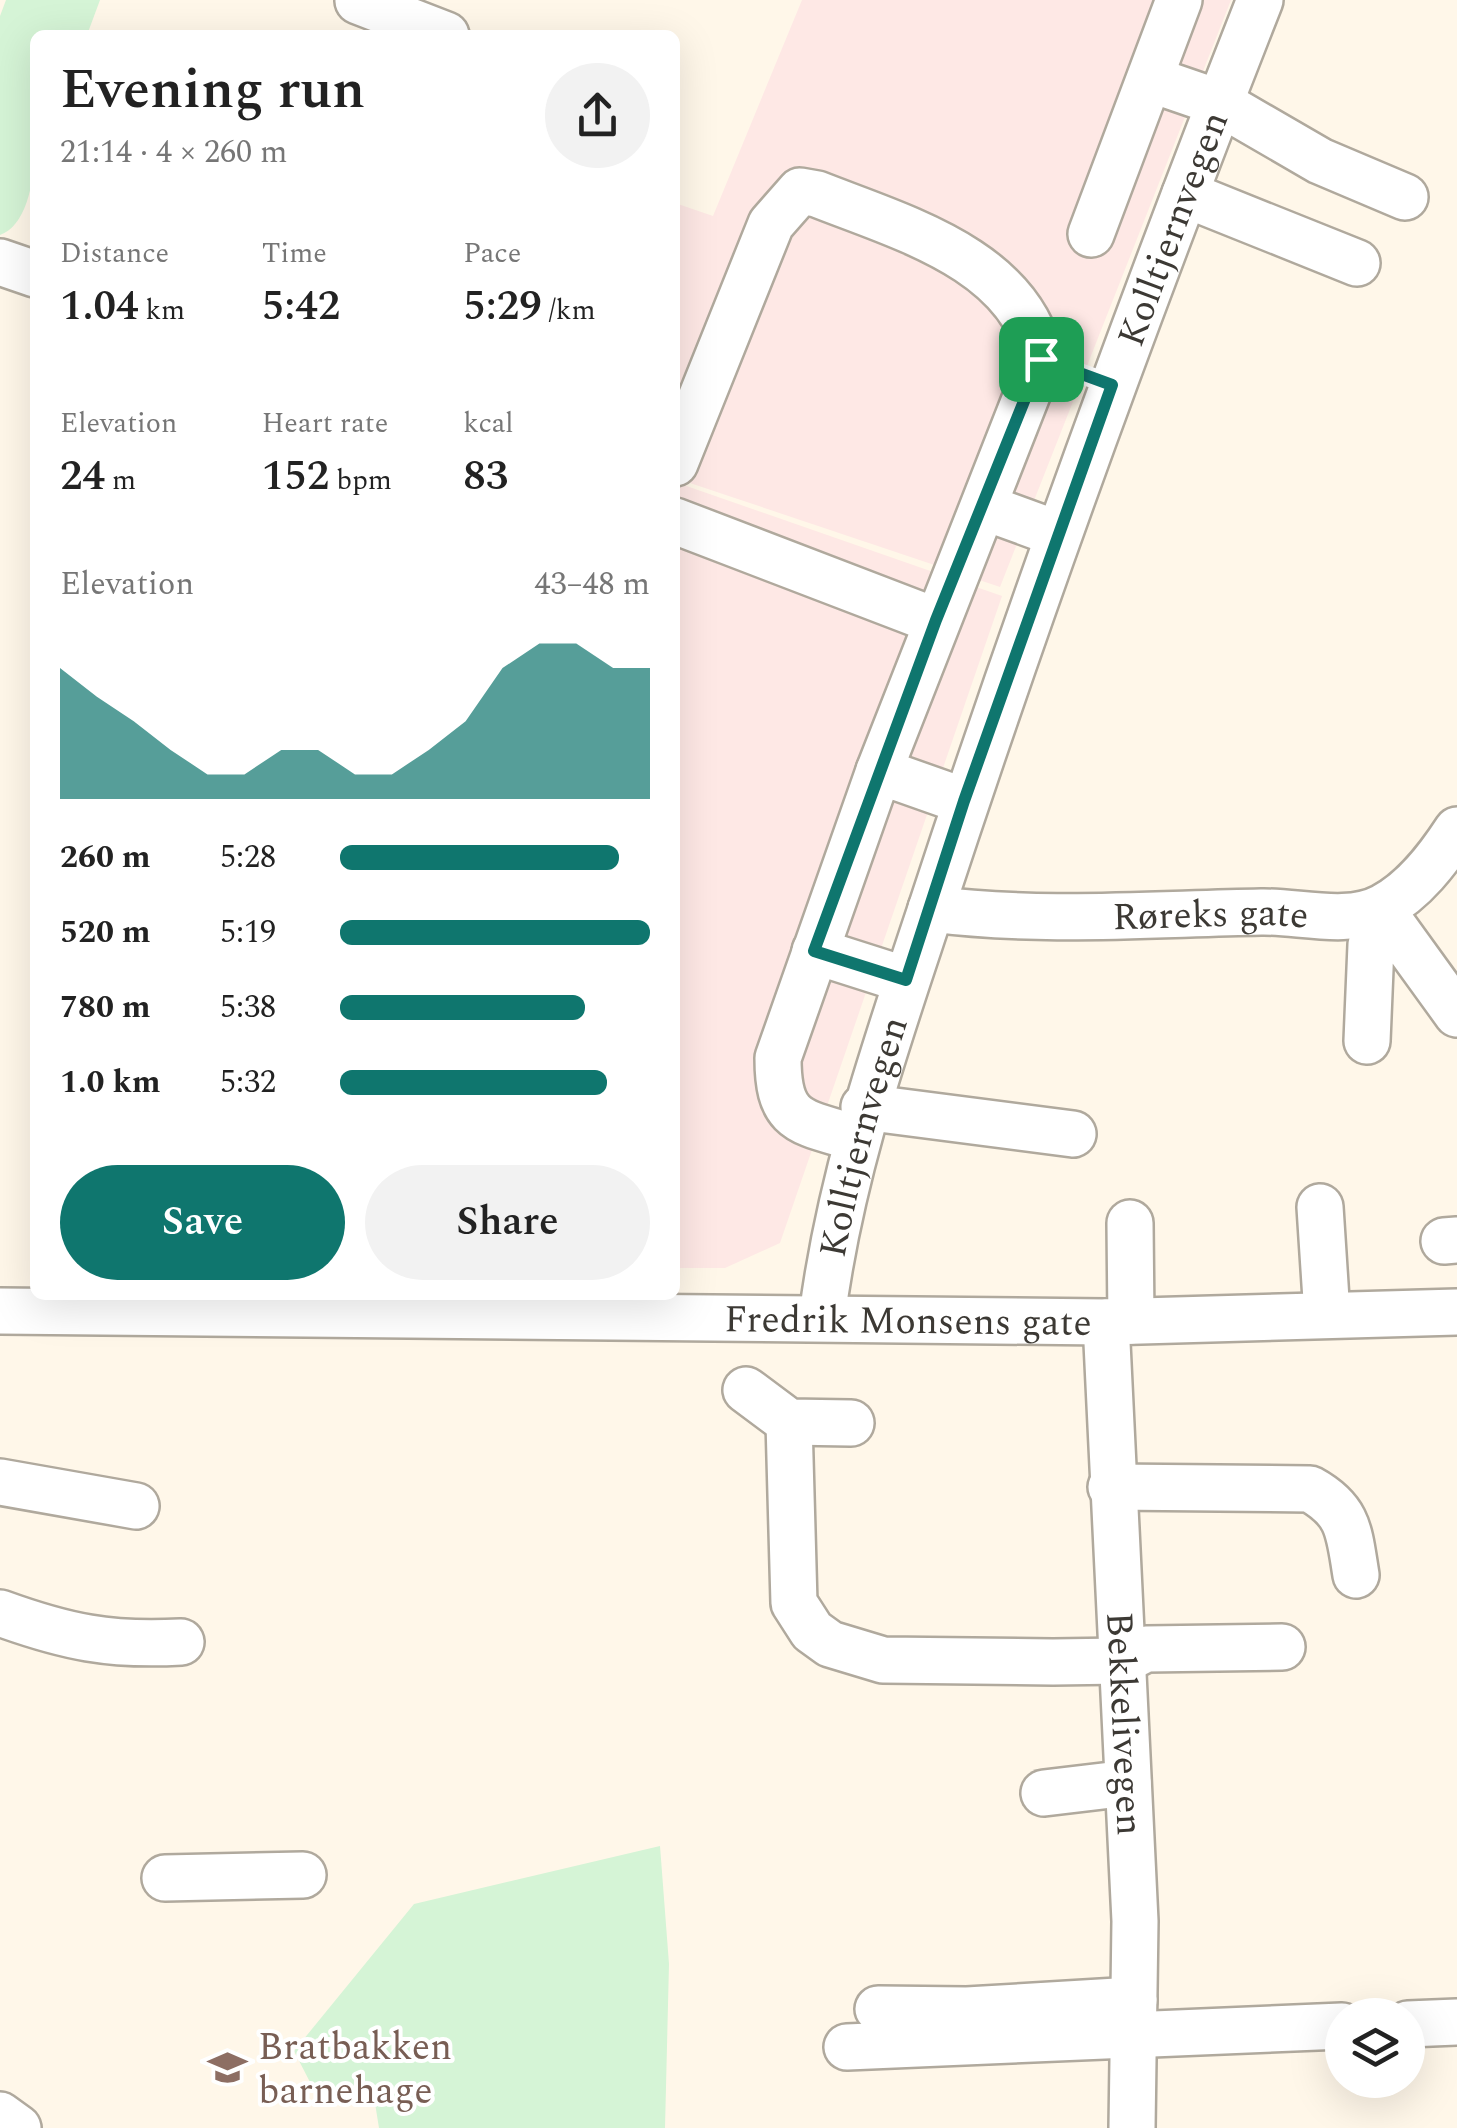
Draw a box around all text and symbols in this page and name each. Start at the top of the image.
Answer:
text: Evening run [60,49,365,132]
button: share [545,63,650,168]
street label: Kolltjernvegen [1103,103,1245,355]
text: 21:14 · 4 × 260 m [60,128,288,177]
text: Distance [60,232,169,275]
text: Time [262,232,327,275]
text: Pace [463,232,521,275]
text: 1.04 [60,275,139,338]
text: 5:42 [262,275,340,338]
text: 5:29 [463,275,542,338]
text: km [139,289,185,332]
text: /km [542,289,596,332]
pin [999,317,1084,402]
icon: arrive [1014,332,1069,387]
text: Elevation [60,402,177,445]
text: Heart rate [262,402,388,445]
text: kcal [463,402,514,445]
text: 24 [60,445,105,508]
text: 152 [262,445,329,508]
text: 83 [463,445,508,508]
text: m [105,459,136,502]
text: bpm [329,459,392,502]
text: Elevation [60,560,194,609]
text: 43–48 m [534,560,650,609]
text: 260 m [60,833,151,882]
text: 5:28 [220,833,276,882]
street label: Røreks gate [1112,885,1311,947]
text: 520 m [60,908,151,957]
text: 5:19 [220,908,276,957]
text: 780 m [60,983,151,1032]
text: 5:38 [220,983,276,1032]
street label: Kolltjernvegen [805,1009,925,1262]
text: 1.0 km [60,1058,161,1107]
text: 5:32 [220,1058,276,1107]
button: Save [60,1165,345,1280]
button: Share [365,1165,650,1280]
street label: Fredrik Monsens gate [724,1291,1092,1353]
street label: Bekkelivegen [1089,1610,1158,1837]
map controls [1325,1998,1425,2098]
button: layers [1325,1998,1425,2098]
place label: Bratbakken barnehage [258,2019,452,2121]
school or university icon: Bratbakken barnehage [207,2047,249,2089]

